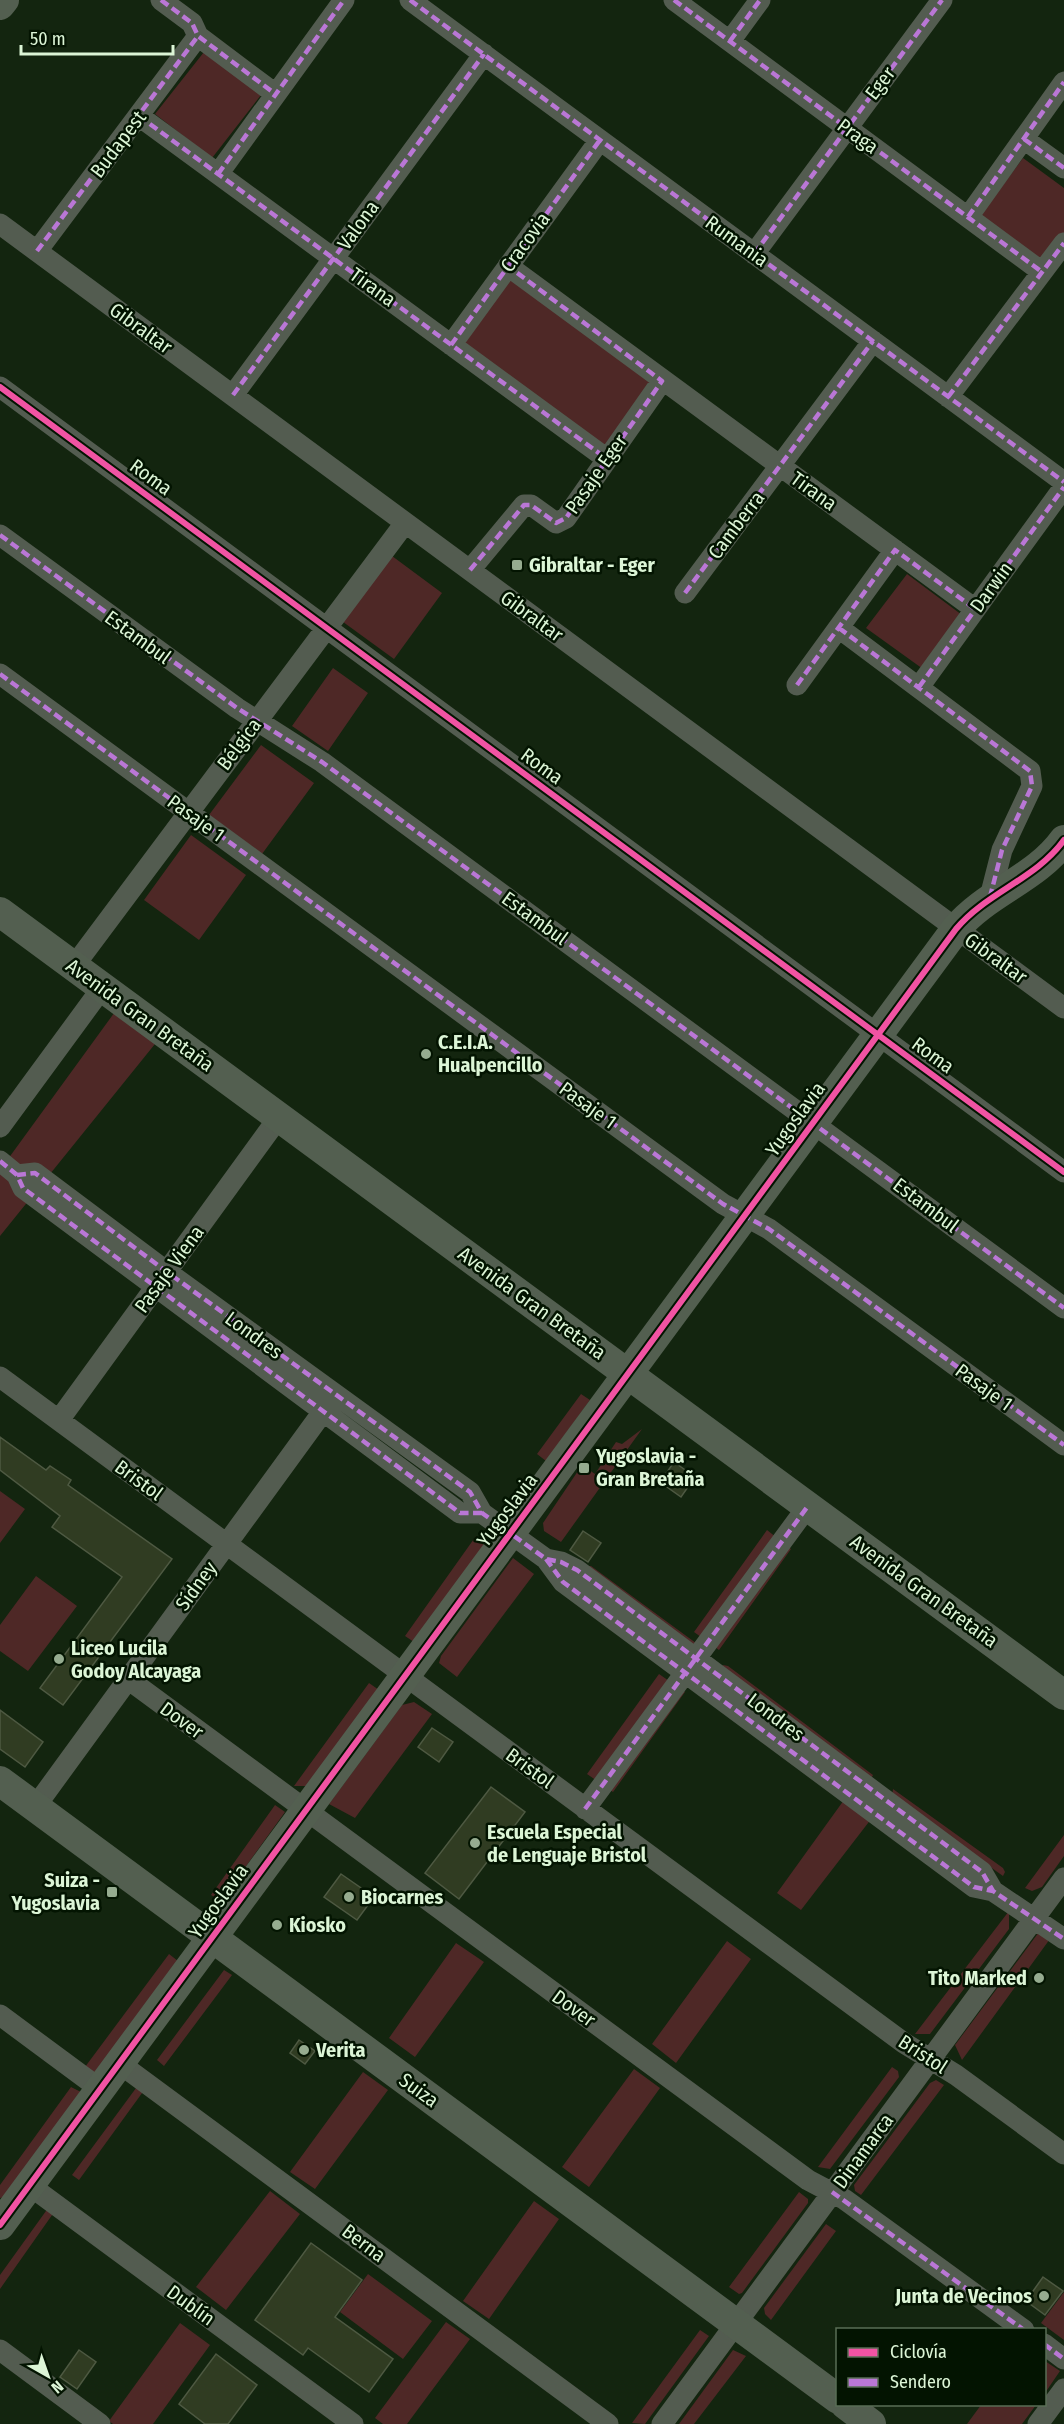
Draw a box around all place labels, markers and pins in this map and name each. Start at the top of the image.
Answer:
place label: Gibraltar - Eger [529,553,655,577]
marker: Gibraltar - Eger [510,558,524,572]
place label: C.E.I.A. Hualpencillo [438,1030,543,1077]
marker: C.E.I.A. Hualpencillo [419,1047,433,1061]
place label: Yugoslavia - Gran Bretaña [595,1444,704,1491]
marker: Yugoslavia - Gran Bretaña [577,1461,591,1475]
place label: Liceo Lucila Godoy Alcayaga [71,1636,201,1683]
marker: Liceo Lucila Godoy Alcayaga [52,1652,66,1666]
place label: Escuela Especial de Lenguaje Bristol [487,1820,647,1867]
marker: Escuela Especial de Lenguaje Bristol [468,1836,482,1850]
place label: Suiza - Yugoslavia [10,1868,100,1915]
marker: Suiza - Yugoslavia [105,1885,119,1899]
place label: Biocarnes [361,1885,443,1909]
marker: Biocarnes [342,1890,356,1904]
place label: Kiosko [289,1913,346,1937]
marker: Kiosko [270,1918,284,1932]
place label: Tito Marked [928,1966,1027,1990]
marker: Tito Marked [1032,1971,1046,1985]
place label: Verita [315,2038,365,2062]
marker: Verita [297,2043,311,2057]
place label: Junta de Vecinos [894,2284,1032,2308]
marker: Junta de Vecinos [1037,2289,1051,2303]

